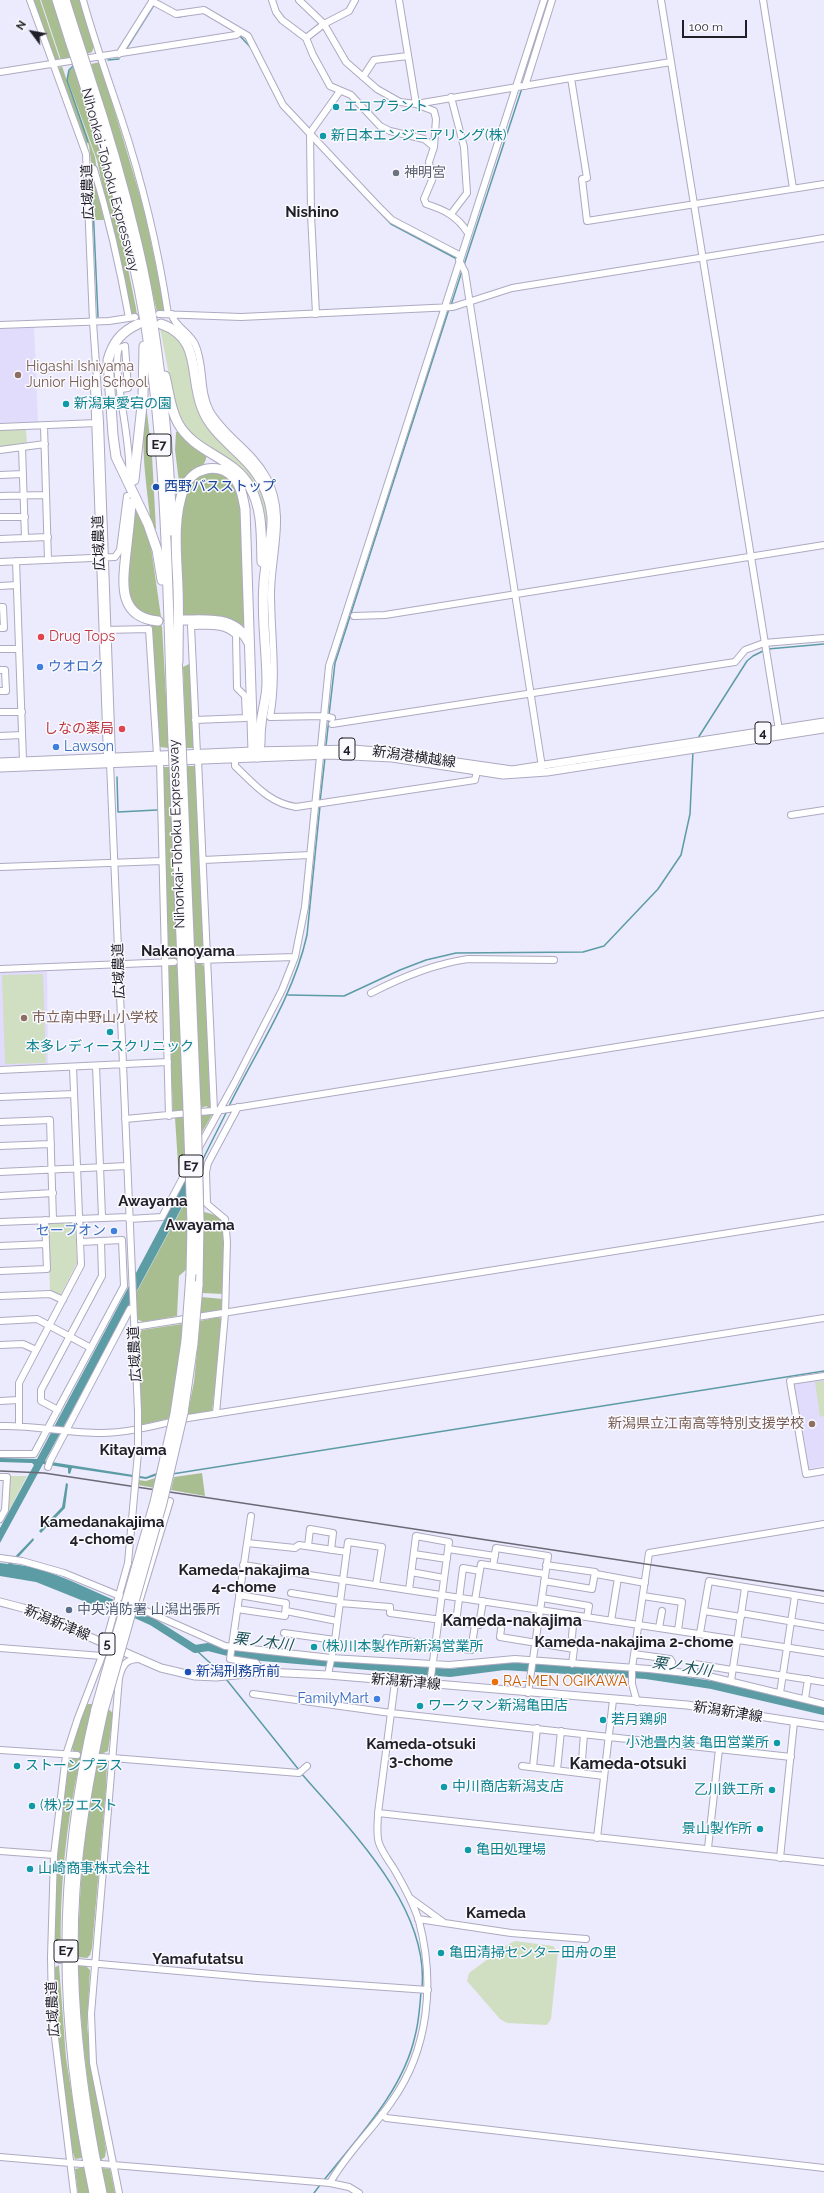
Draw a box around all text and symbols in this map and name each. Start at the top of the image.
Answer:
north arrow [12,12,52,52]
scale bar [684,12,749,38]
text: N [14,18,29,32]
text: 100 m [689,20,723,34]
street label: Nihonkai-Tohoku Expressway [77,86,143,274]
place label: エコプラント [344,99,428,115]
marker: エコプラント [331,102,341,112]
place label: 新日本エンジニアリング(株) [331,128,507,144]
marker: 新日本エンジニアリング(株) [318,131,328,141]
street label: 広域農道 [79,164,97,220]
place label: 神明宮 [404,165,446,181]
marker: 神明宮 [391,168,401,178]
district label: Nishino [285,203,339,221]
place label: Higashi Ishiyama Junior High School [26,359,148,392]
marker: Higashi Ishiyama Junior High School [13,370,23,380]
place label: 新潟東愛宕の園 [74,396,172,412]
marker: 新潟東愛宕の園 [61,399,71,409]
road number: E7 [147,434,171,456]
place label: 西野バスストップ [164,479,276,495]
marker: 西野バスストップ [151,482,161,492]
street label: 広域農道 [90,515,108,571]
place label: Drug Tops [49,629,115,645]
marker: Drug Tops [36,632,46,642]
place label: ウオロク [48,659,104,675]
marker: ウオロク [35,662,45,672]
place label: しなの薬局 [44,721,114,737]
road number: 4 [755,722,771,744]
marker: しなの薬局 [117,724,127,734]
road number: 4 [339,738,355,760]
place label: Lawson [64,739,114,755]
street label: Nihonkai-Tohoku Expressway [165,739,189,929]
marker: Lawson [51,742,61,752]
street label: 新潟港横越線 [371,743,457,771]
district label: Nakanoyama [141,942,235,960]
street label: 広域農道 [110,943,128,999]
place label: 市立南中野山小学校 [32,1010,158,1026]
marker: 市立南中野山小学校 [19,1013,29,1023]
marker: 本多レディースクリニック [105,1027,115,1037]
place label: 本多レディースクリニック [26,1039,194,1055]
road number: E7 [179,1155,203,1177]
district label: Awayama [118,1192,188,1210]
district label: Awayama [165,1216,235,1234]
place label: セーブオン [36,1223,106,1239]
marker: セーブオン [109,1226,119,1236]
street label: 広域農道 [125,1326,145,1382]
place label: 新潟県立江南高等特別支援学校 [608,1416,804,1432]
marker: 新潟県立江南高等特別支援学校 [807,1419,817,1429]
district label: Kitayama [99,1441,167,1459]
district label: Kamedanakajima 4-chome [40,1513,164,1548]
district label: Kameda-nakajima 4-chome [179,1561,309,1596]
street label: 新潟新津線 [22,1602,92,1644]
place label: 中央消防署 山潟出張所 [77,1602,221,1618]
marker: 中央消防署 山潟出張所 [64,1605,74,1615]
district label: Kameda-nakajima [442,1611,582,1631]
water label: 栗ノ木川 [232,1629,294,1655]
road number: 5 [99,1633,115,1655]
district label: Kameda-nakajima 2-chome [535,1633,733,1651]
place label: (株)川本製作所新潟営業所 [322,1639,484,1655]
marker: (株)川本製作所新潟営業所 [309,1642,319,1652]
water label: 栗ノ木川 [651,1653,713,1681]
place label: 新潟刑務所前 [196,1664,280,1680]
marker: 新潟刑務所前 [183,1667,193,1677]
street label: 新潟新津線 [370,1671,442,1693]
place label: RA-MEN OGIKAWA [503,1674,628,1690]
marker: RA-MEN OGIKAWA [490,1677,500,1687]
place label: FamilyMart [298,1691,369,1707]
marker: FamilyMart [372,1694,382,1704]
place label: ワークマン新潟亀田店 [428,1698,568,1714]
street label: 新潟新津線 [692,1698,764,1726]
marker: ワークマン新潟亀田店 [415,1701,425,1711]
place label: 若月鶏卵 [611,1712,667,1728]
marker: 若月鶏卵 [598,1715,608,1725]
district label: Kameda-otsuki 3-chome [366,1735,476,1770]
place label: 小池畳内装 亀田営業所 [625,1735,769,1751]
marker: 小池畳内装 亀田営業所 [772,1738,782,1748]
district label: Kameda-otsuki [569,1754,687,1774]
place label: ストーンプラス [25,1758,123,1774]
marker: ストーンプラス [12,1761,22,1771]
place label: 中川商店新潟支店 [452,1779,564,1795]
marker: 中川商店新潟支店 [439,1782,449,1792]
place label: 乙川鉄工所 [694,1782,764,1798]
marker: 乙川鉄工所 [767,1785,777,1795]
place label: (株)ウエスト [40,1798,118,1814]
marker: (株)ウエスト [27,1801,37,1811]
place label: 景山製作所 [682,1821,752,1837]
marker: 景山製作所 [755,1824,765,1834]
place label: 亀田処理場 [476,1842,546,1858]
marker: 亀田処理場 [463,1845,473,1855]
place label: 山崎商事株式会社 [38,1861,150,1877]
marker: 山崎商事株式会社 [25,1864,35,1874]
district label: Kameda [466,1904,526,1922]
road number: E7 [54,1940,78,1962]
place label: 亀田清掃センター田舟の里 [449,1945,617,1961]
marker: 亀田清掃センター田舟の里 [436,1948,446,1958]
district label: Yamafutatsu [152,1950,244,1968]
street label: 広域農道 [43,1981,63,2037]

